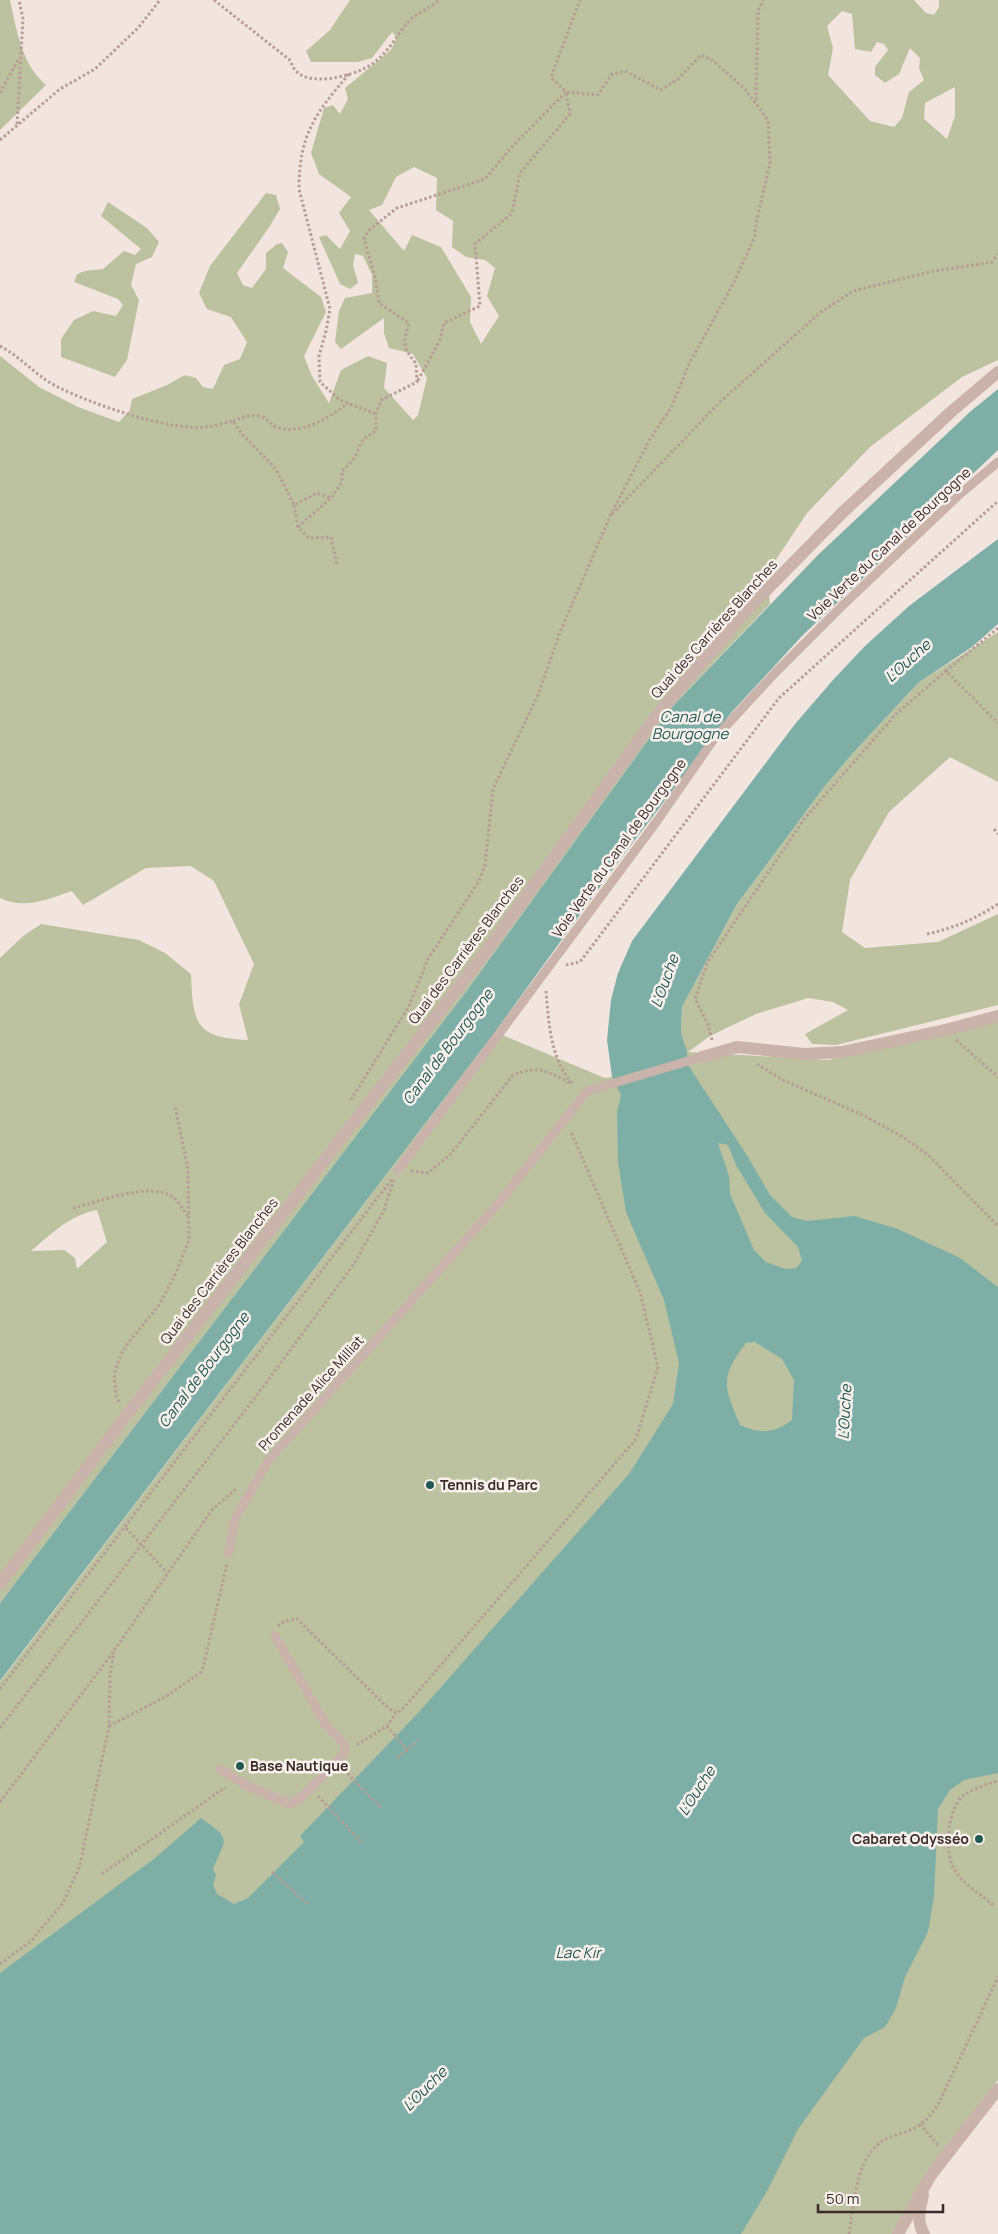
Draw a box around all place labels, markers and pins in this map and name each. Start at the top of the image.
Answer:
place label: Tennis du Parc [440,1475,538,1494]
marker: Tennis du Parc [424,1479,436,1491]
place label: Base Nautique [250,1756,348,1775]
marker: Base Nautique [234,1760,246,1772]
place label: Cabaret Odysséo [852,1829,969,1848]
marker: Cabaret Odysséo [973,1833,985,1845]

